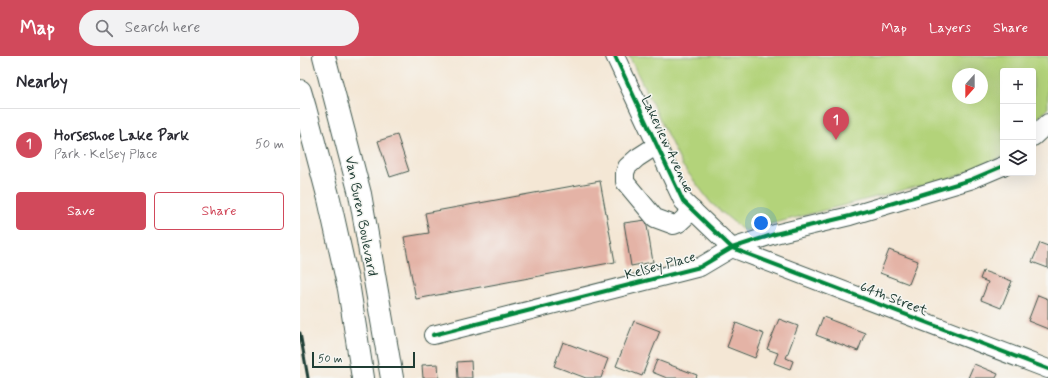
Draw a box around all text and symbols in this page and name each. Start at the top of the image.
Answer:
search box [79,10,359,46]
text: Map [20,16,55,41]
icon: search [93,17,115,39]
text: Search here [125,18,200,38]
text: Map [881,19,907,37]
text: Layers [929,19,971,37]
text: Share [993,19,1028,37]
north arrow [952,68,988,104]
map controls [1000,68,1036,176]
button: + [1000,68,1036,104]
text: Nearby [16,71,68,93]
street label: Lakeview Avenue [637,93,698,196]
button: − [1000,104,1036,140]
pin: 1 [823,107,849,140]
text: Horseshoe Lake Park [54,126,189,146]
text: 1 [26,136,32,153]
text: 50 m [255,136,284,153]
button: layers [1000,140,1036,176]
text: Park · Kelsey Place [54,146,157,163]
street label: Van Buren Boulevard [341,155,381,278]
button: Save [16,192,146,230]
button: Share [154,192,284,230]
your location [751,213,771,233]
street label: Kelsey Place [623,248,698,284]
street label: 64th Street [857,278,931,320]
scale bar [312,350,415,369]
text: 50 m [318,352,343,366]

